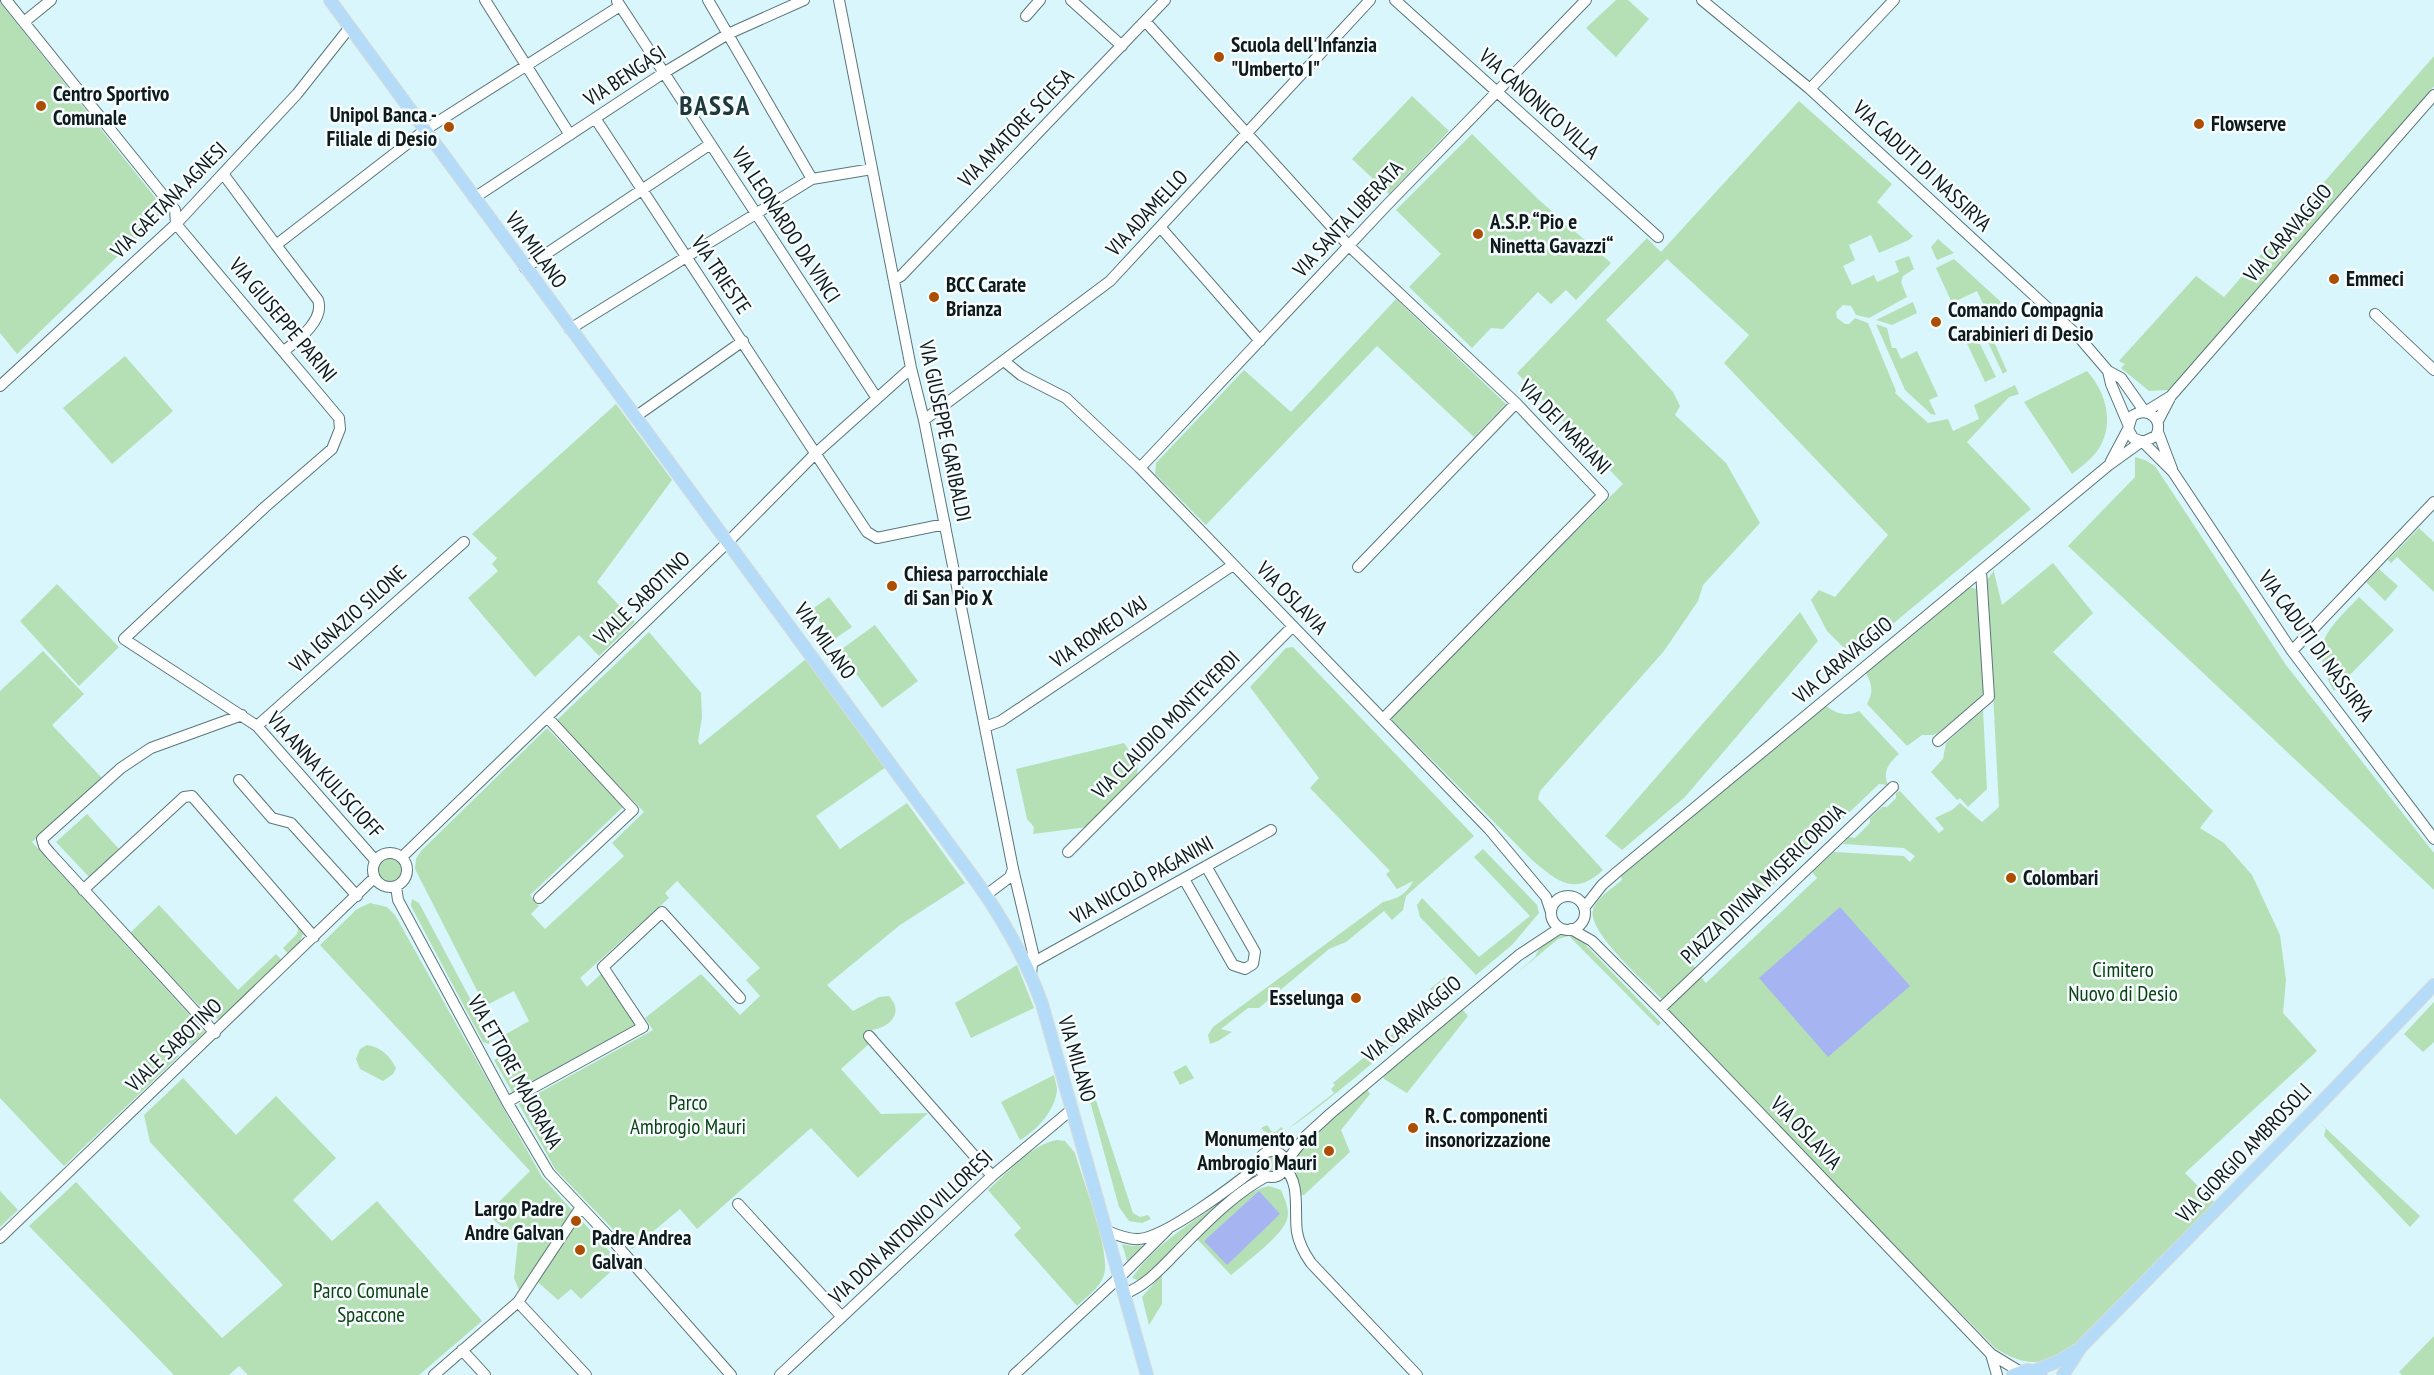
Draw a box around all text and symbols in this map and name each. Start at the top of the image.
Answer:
place label: Scuola dell'Infanzia "Umberto I" [1231,31,1377,82]
street label: VIA BENGASI [578,39,671,113]
street label: VIA CANONICO VILLA [1473,42,1605,165]
marker: Scuola dell'Infanzia "Umberto I" [1212,50,1226,64]
street label: VIA AMATORE SCIESA [951,63,1079,193]
place label: Centro Sportivo Comunale [53,80,169,131]
district label: BASSA [679,88,751,122]
street label: VIA CADUTI DI NASSIRYA [1847,94,1997,237]
marker: Centro Sportivo Comunale [34,99,48,113]
place label: Unipol Banca - Filiale di Desio [327,101,437,152]
place label: Flowserve [2211,110,2286,137]
marker: Flowserve [2192,117,2206,131]
marker: Unipol Banca - Filiale di Desio [442,120,456,134]
street label: VIA GAETANA AGNESI [104,136,233,264]
street label: VIA LEONARDO DA VINCI [726,141,847,308]
street label: VIA SANTA LIBERATA [1286,155,1409,283]
street label: VIA ADAMELLO [1099,164,1193,262]
street label: VIA CARAVAGGIO [2237,178,2338,288]
street label: VIA MILANO [499,205,573,293]
place label: A.S.P. “Pio e Ninetta Gavazzi“ [1489,208,1613,259]
marker: A.S.P. “Pio e Ninetta Gavazzi“ [1471,227,1485,241]
street label: VIA TRIESTE [685,230,757,319]
street label: VIA GIUSEPPE PARINI [223,251,343,387]
place label: Emmeci [2346,265,2404,292]
place label: BCC Carate Brianza [946,271,1026,322]
marker: Emmeci [2327,272,2341,286]
marker: BCC Carate Brianza [927,290,941,304]
place label: Comando Compagnia Carabinieri di Desio [1948,296,2104,347]
marker: Comando Compagnia Carabinieri di Desio [1929,315,1943,329]
street label: VIA GIUSEPPE GARIBALDI [913,337,978,524]
street label: VIA DEI MARIANI [1513,373,1617,480]
street label: VIALE SABOTINO [587,545,695,651]
street label: VIA OSLAVIA [1250,555,1334,640]
street label: VIA IGNAZIO SILONE [283,559,412,679]
place label: Chiesa parrocchiale di San Pio X [904,560,1048,611]
street label: VIA CADUTI DI NASSIRYA [2252,564,2380,726]
marker: Chiesa parrocchiale di San Pio X [885,579,899,593]
street label: VIA ROMEO VAJ [1044,589,1152,674]
street label: VIA MILANO [788,596,862,684]
street label: VIA CARAVAGGIO [1787,610,1898,710]
street label: VIA CLAUDIO MONTEVERDI [1085,645,1246,805]
street label: VIA ANNA KULISCIOFF [261,705,389,844]
street label: PIAZZA DIVINA MISERICORDIA [1675,798,1851,969]
street label: VIA NICOLÒ PAGANINI [1065,829,1218,930]
place label: Colombari [2023,864,2099,891]
marker: Colombari [2004,871,2018,885]
park label: Cimitero Nuovo di Desio [2068,956,2178,1007]
street label: VIA CARAVAGGIO [1356,969,1467,1069]
place label: Esselunga [1269,984,1344,1011]
street label: VIA ETTORE MAJORANA [462,989,569,1153]
marker: Esselunga [1349,991,1363,1005]
street label: VIALE SABOTINO [119,992,227,1098]
street label: VIA MILANO [1052,1012,1103,1105]
street label: VIA GIORGIO AMBROSOLI [2169,1077,2317,1229]
park label: Parco Ambrogio Mauri [630,1089,746,1140]
street label: VIA OSLAVIA [1764,1090,1848,1175]
place label: R. C. componenti insonorizzazione [1425,1102,1551,1153]
marker: R. C. componenti insonorizzazione [1406,1121,1420,1135]
place label: Monumento ad Ambrogio Mauri [1196,1125,1317,1176]
street label: VIA DON ANTONIO VILLORESI [822,1144,998,1310]
marker: Monumento ad Ambrogio Mauri [1322,1144,1336,1158]
place label: Largo Padre Andre Galvan [464,1195,564,1246]
marker: Largo Padre Andre Galvan [569,1214,583,1228]
place label: Padre Andrea Galvan [592,1224,692,1275]
marker: Padre Andrea Galvan [573,1243,587,1257]
park label: Parco Comunale Spaccone [313,1277,429,1328]

